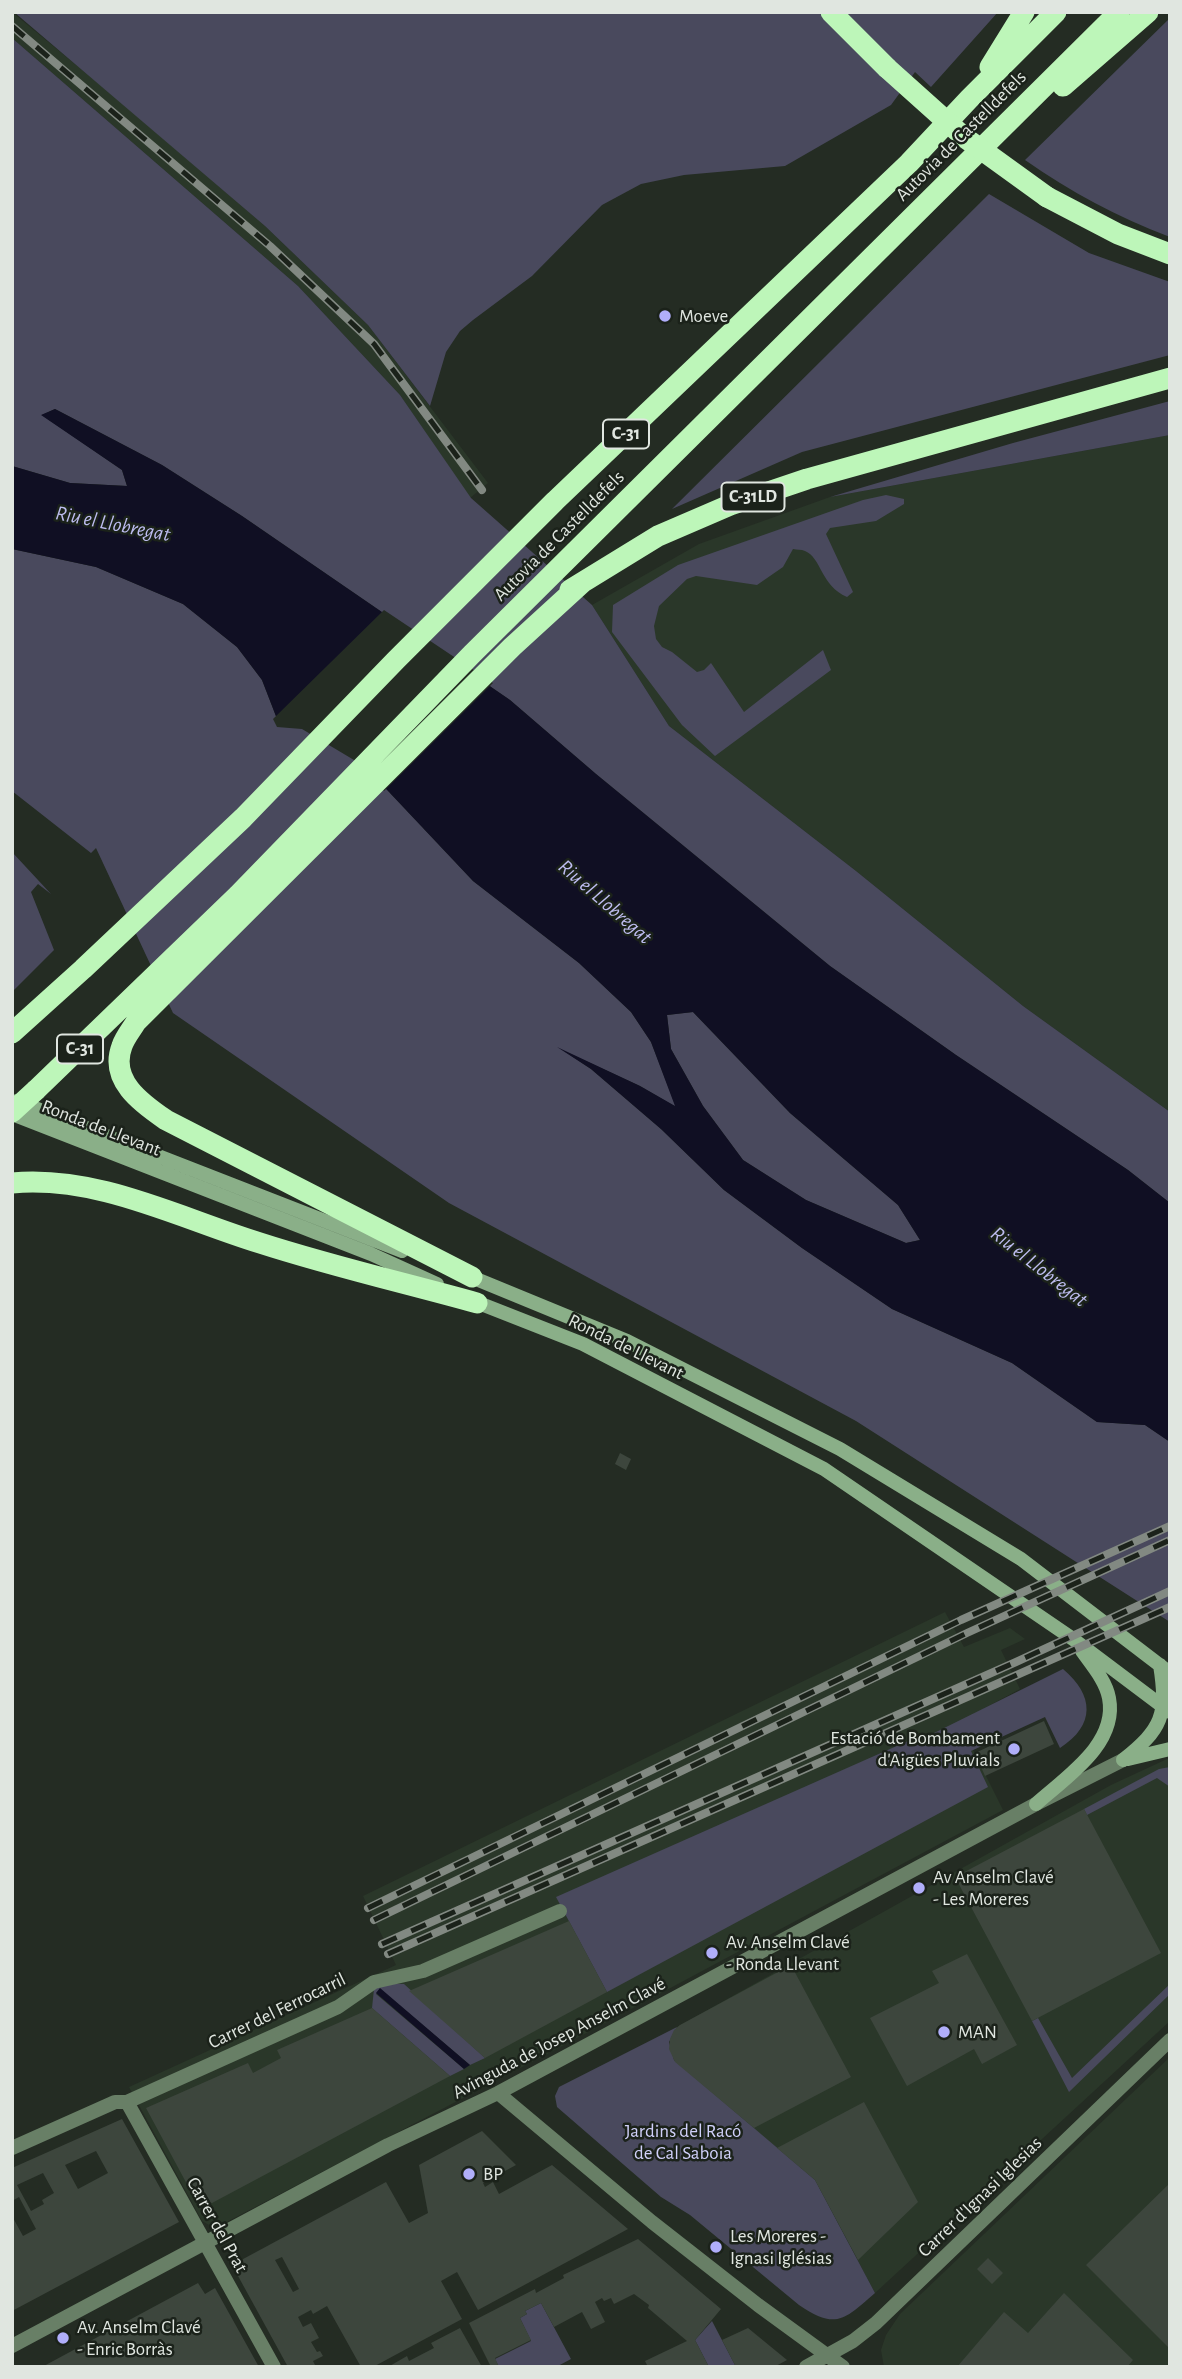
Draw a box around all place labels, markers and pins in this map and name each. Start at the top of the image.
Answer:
place label: Moeve [679,305,728,327]
marker: Moeve [657,308,673,324]
place label: Estació de Bombament d'Aigües Pluvials [830,1727,1000,1771]
marker: Estació de Bombament d'Aigües Pluvials [1006,1741,1022,1757]
place label: Av Anselm Clavé - Les Moreres [933,1866,1054,1910]
marker: Av Anselm Clavé - Les Moreres [911,1880,927,1896]
place label: Av. Anselm Clavé - Ronda Llevant [726,1931,850,1975]
marker: Av. Anselm Clavé - Ronda Llevant [704,1945,720,1961]
place label: MAN [958,2021,997,2043]
marker: MAN [936,2024,952,2040]
place label: BP [483,2163,503,2185]
marker: BP [461,2166,477,2182]
place label: Les Moreres - Ignasi Iglésias [730,2225,832,2269]
marker: Les Moreres - Ignasi Iglésias [708,2239,724,2255]
place label: Av. Anselm Clavé - Enric Borràs [77,2316,201,2360]
marker: Av. Anselm Clavé - Enric Borràs [55,2330,71,2346]

